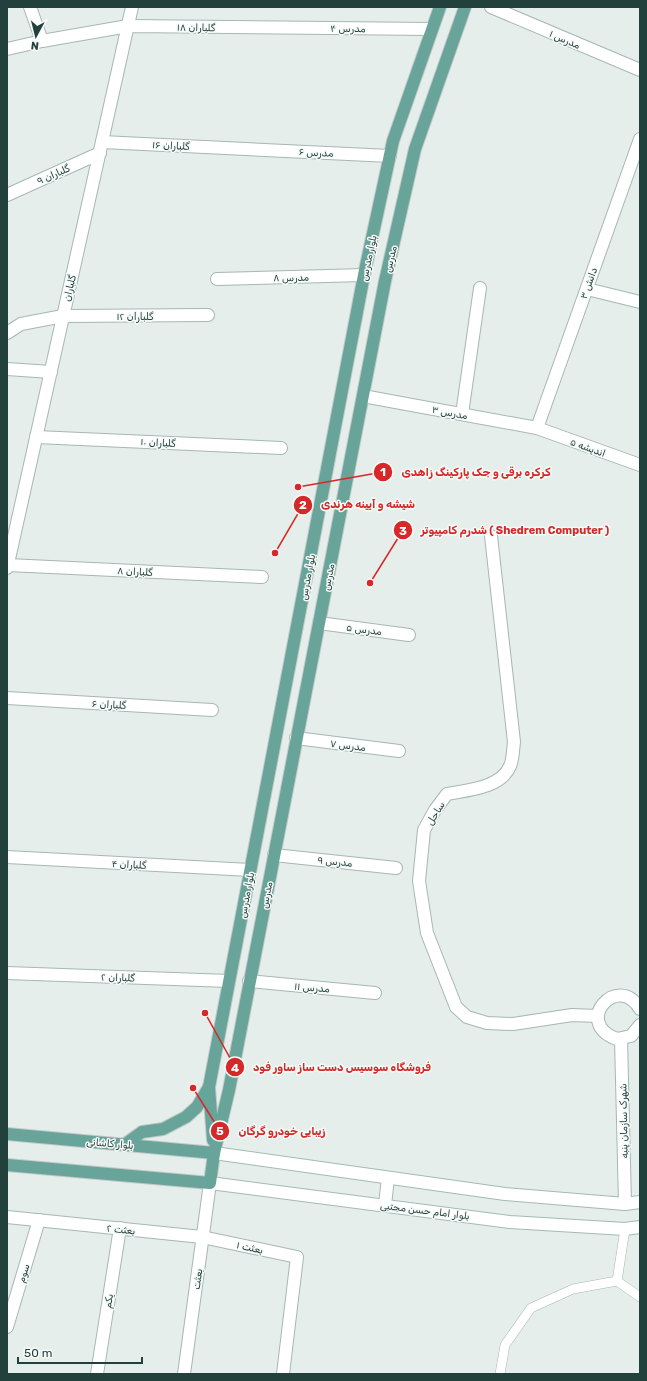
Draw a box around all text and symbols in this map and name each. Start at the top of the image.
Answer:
north arrow [16,16,56,56]
street label: گلباران ۱۸ [177,22,216,34]
street label: مدرس ۴ [330,23,366,35]
street label: مدرس ۱ [547,28,582,52]
text: N [30,38,40,52]
street label: گلباران ۱۶ [152,139,190,153]
street label: مدرس ۶ [298,146,334,160]
street label: ۹ گلباران [35,162,72,187]
street label: بلوار مدرس [358,234,380,282]
street label: مدرس [382,244,400,274]
street label: دانش ۳ [578,265,600,301]
street label: مدرس ۸ [273,272,309,284]
street label: گلباران [61,273,79,303]
street label: گلباران ۱۲ [116,311,154,323]
street label: مدرس ۳ [431,404,469,422]
street label: گلباران ۱۰ [140,436,176,450]
street label: اندیشه ۵ [568,436,607,460]
callout: کرکره برقی و جک پارکینگ زاهدی [373,461,559,484]
text: 1 [380,465,386,479]
text: کرکره برقی و جک پارکینگ زاهدی [401,466,551,480]
callout: شیشه و آیینه هرندی [293,493,423,516]
text: 2 [299,498,307,512]
text: شیشه و آیینه هرندی [321,498,415,511]
callout: شدرم کامپیوتر ( Shedrem Computer ) [393,519,617,542]
text: 3 [399,524,407,538]
text: شدرم کامپیوتر ( Shedrem Computer ) [420,524,609,538]
street label: بلوار مدرس [298,553,318,601]
street label: مدرس [321,562,338,592]
street label: گلباران ۸ [117,565,153,579]
street label: مدرس ۵ [345,622,383,638]
street label: گلباران ۶ [91,698,127,712]
street label: مدرس ۷ [329,738,367,754]
street label: ساحل [424,800,448,828]
street label: مدرس ۹ [317,854,354,870]
street label: گلباران ۴ [111,858,147,872]
street label: بلوار مدرس [237,871,257,919]
street label: مدرس [259,880,276,910]
street label: گلباران ۲ [101,971,136,985]
street label: مدرس ۱۱ [294,980,331,996]
callout: فروشگاه سوسیس دست ساز ساور فود [225,1056,439,1079]
text: 4 [231,1061,239,1075]
text: فروشگاه سوسیس دست ساز ساور فود [253,1061,431,1074]
street label: شهرک سازمان پنبه [617,1083,632,1158]
callout: زیبایی خودرو گرگان [210,1120,334,1143]
text: 5 [216,1124,224,1138]
text: زیبایی خودرو گرگان [238,1125,326,1138]
street label: بلوار کاشانی [86,1136,134,1152]
street label: بلوار امام حسن مجتبی [379,1200,470,1222]
street label: ۲ بعثت [106,1223,136,1237]
street label: ۱ بعثت [235,1239,264,1257]
street label: سوم [15,1262,32,1284]
street label: بعثت [191,1268,205,1291]
street label: یکم [102,1293,116,1309]
scale bar [18,1339,142,1365]
text: 50 m [24,1346,52,1360]

